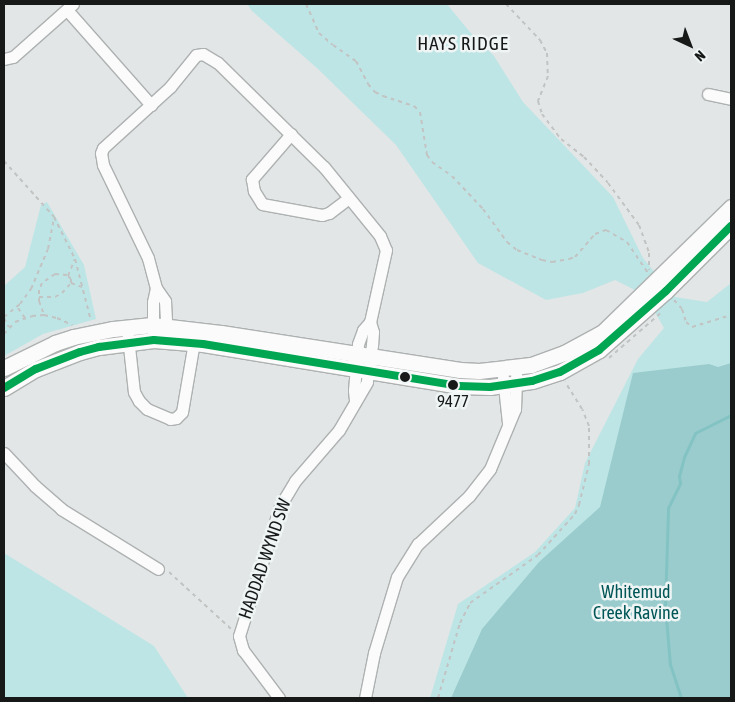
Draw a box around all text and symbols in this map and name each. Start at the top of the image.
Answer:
north arrow [665,20,715,70]
district label: HAYS RIDGE [416,33,510,55]
text: N [692,47,709,65]
unlabelled marker [400,372,410,382]
marker: 9477 [448,380,458,390]
place label: 9477 [437,392,469,412]
street label: HADDAD WYND SW [234,496,296,622]
park label: Whitemud Creek Ravine [593,582,679,624]

